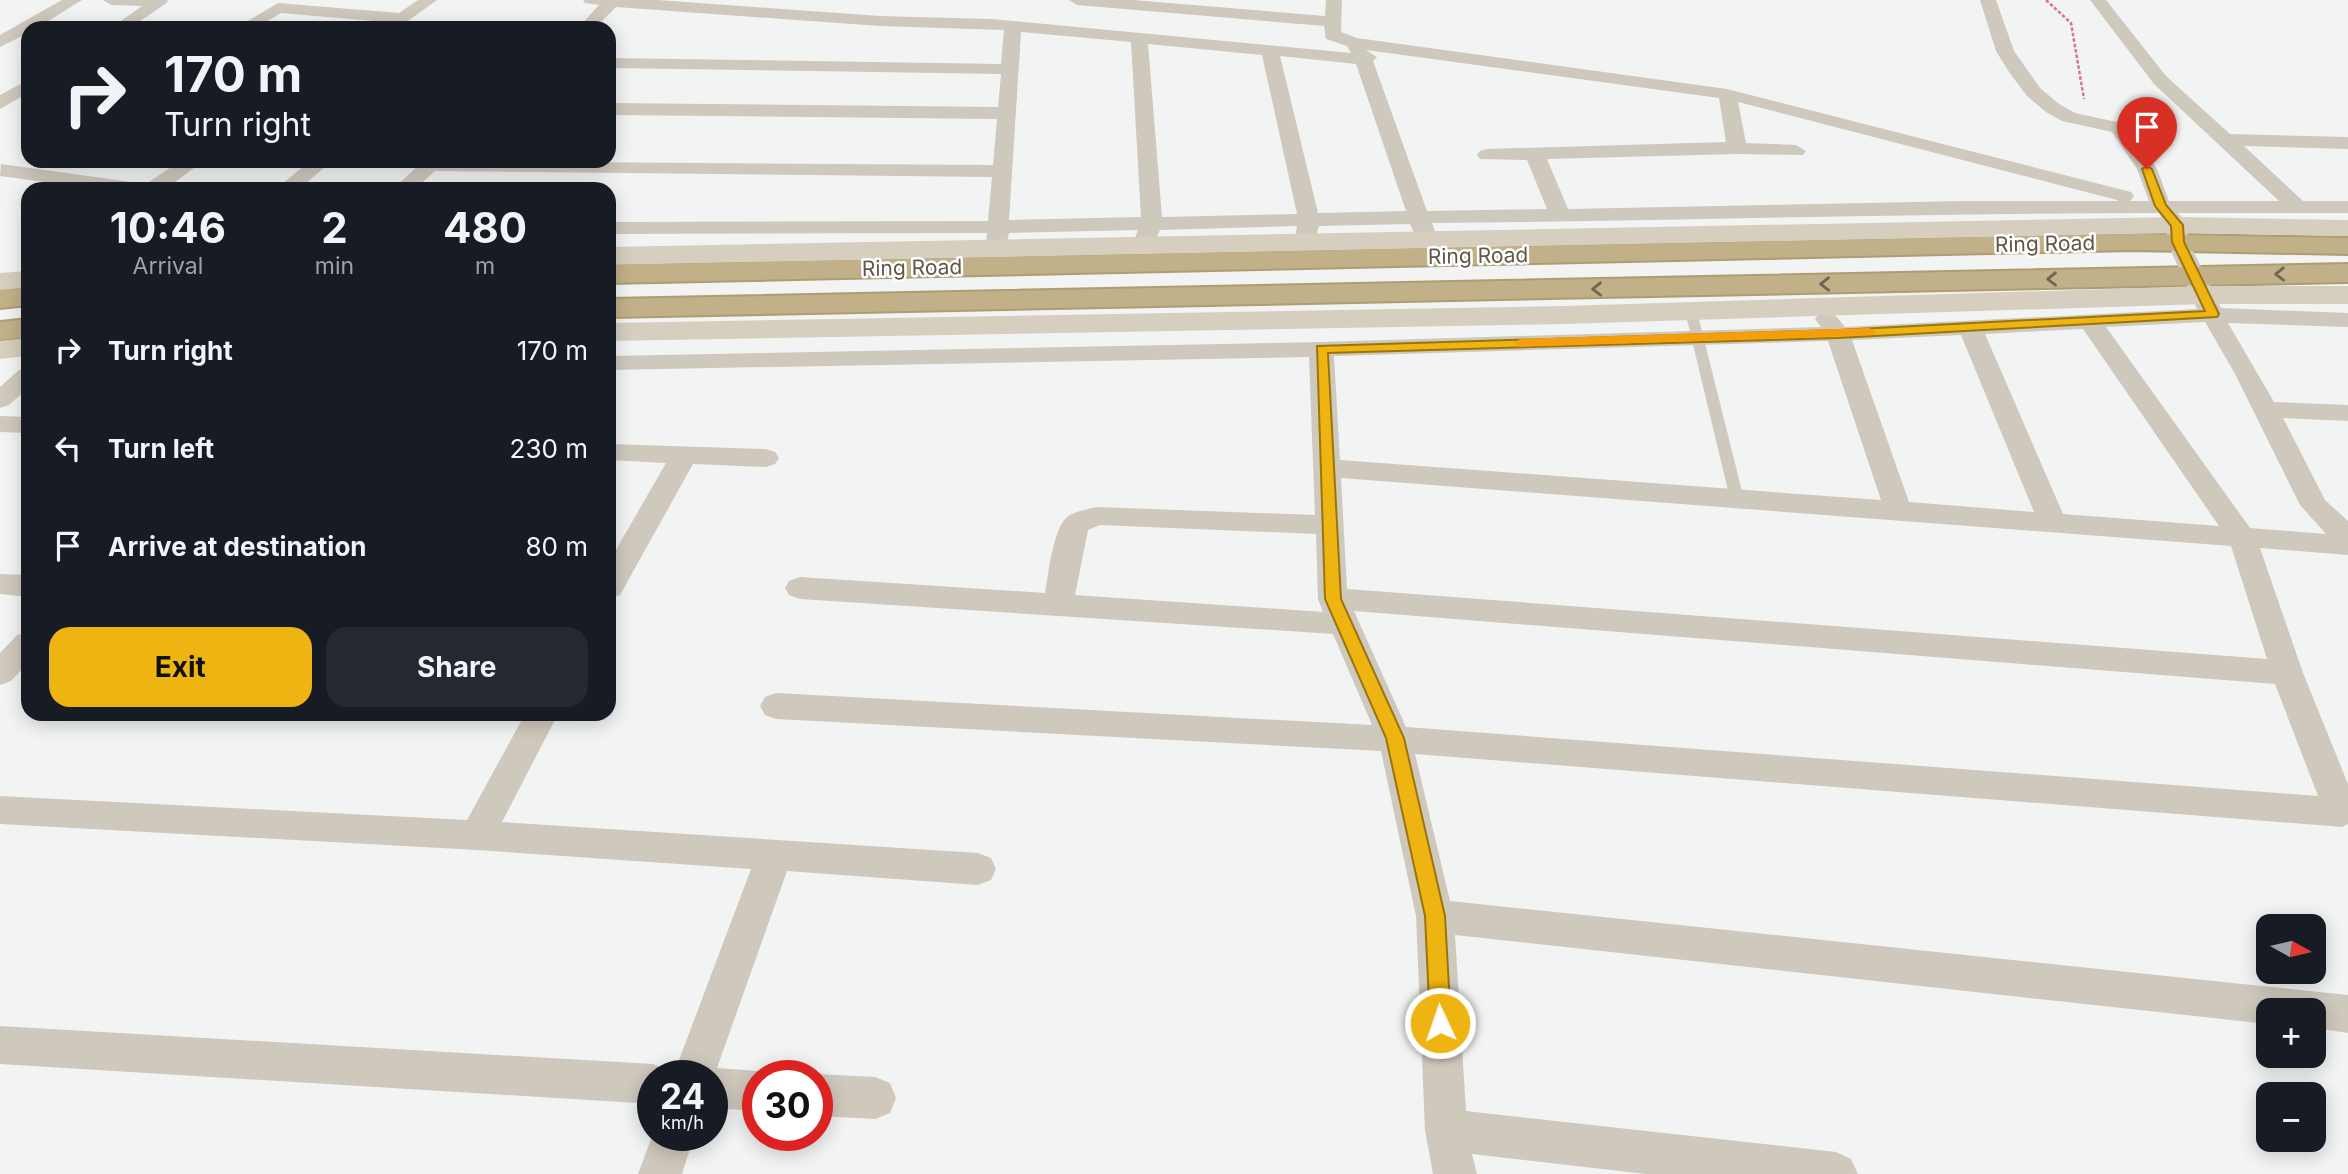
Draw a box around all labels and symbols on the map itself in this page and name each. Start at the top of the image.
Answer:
pin [2117,97,2177,169]
street label: Ring Road [1995,230,2095,257]
street label: Ring Road [1428,242,1528,269]
street label: Ring Road [862,254,962,281]
one-way arrow [2274,266,2285,282]
one-way arrow [2047,271,2057,287]
one-way arrow [1819,277,1830,292]
one-way arrow [1592,281,1602,297]
north arrow [2256,914,2326,984]
position arrow [1403,986,1477,1060]
speed limit sign: 30 [742,1060,833,1151]

